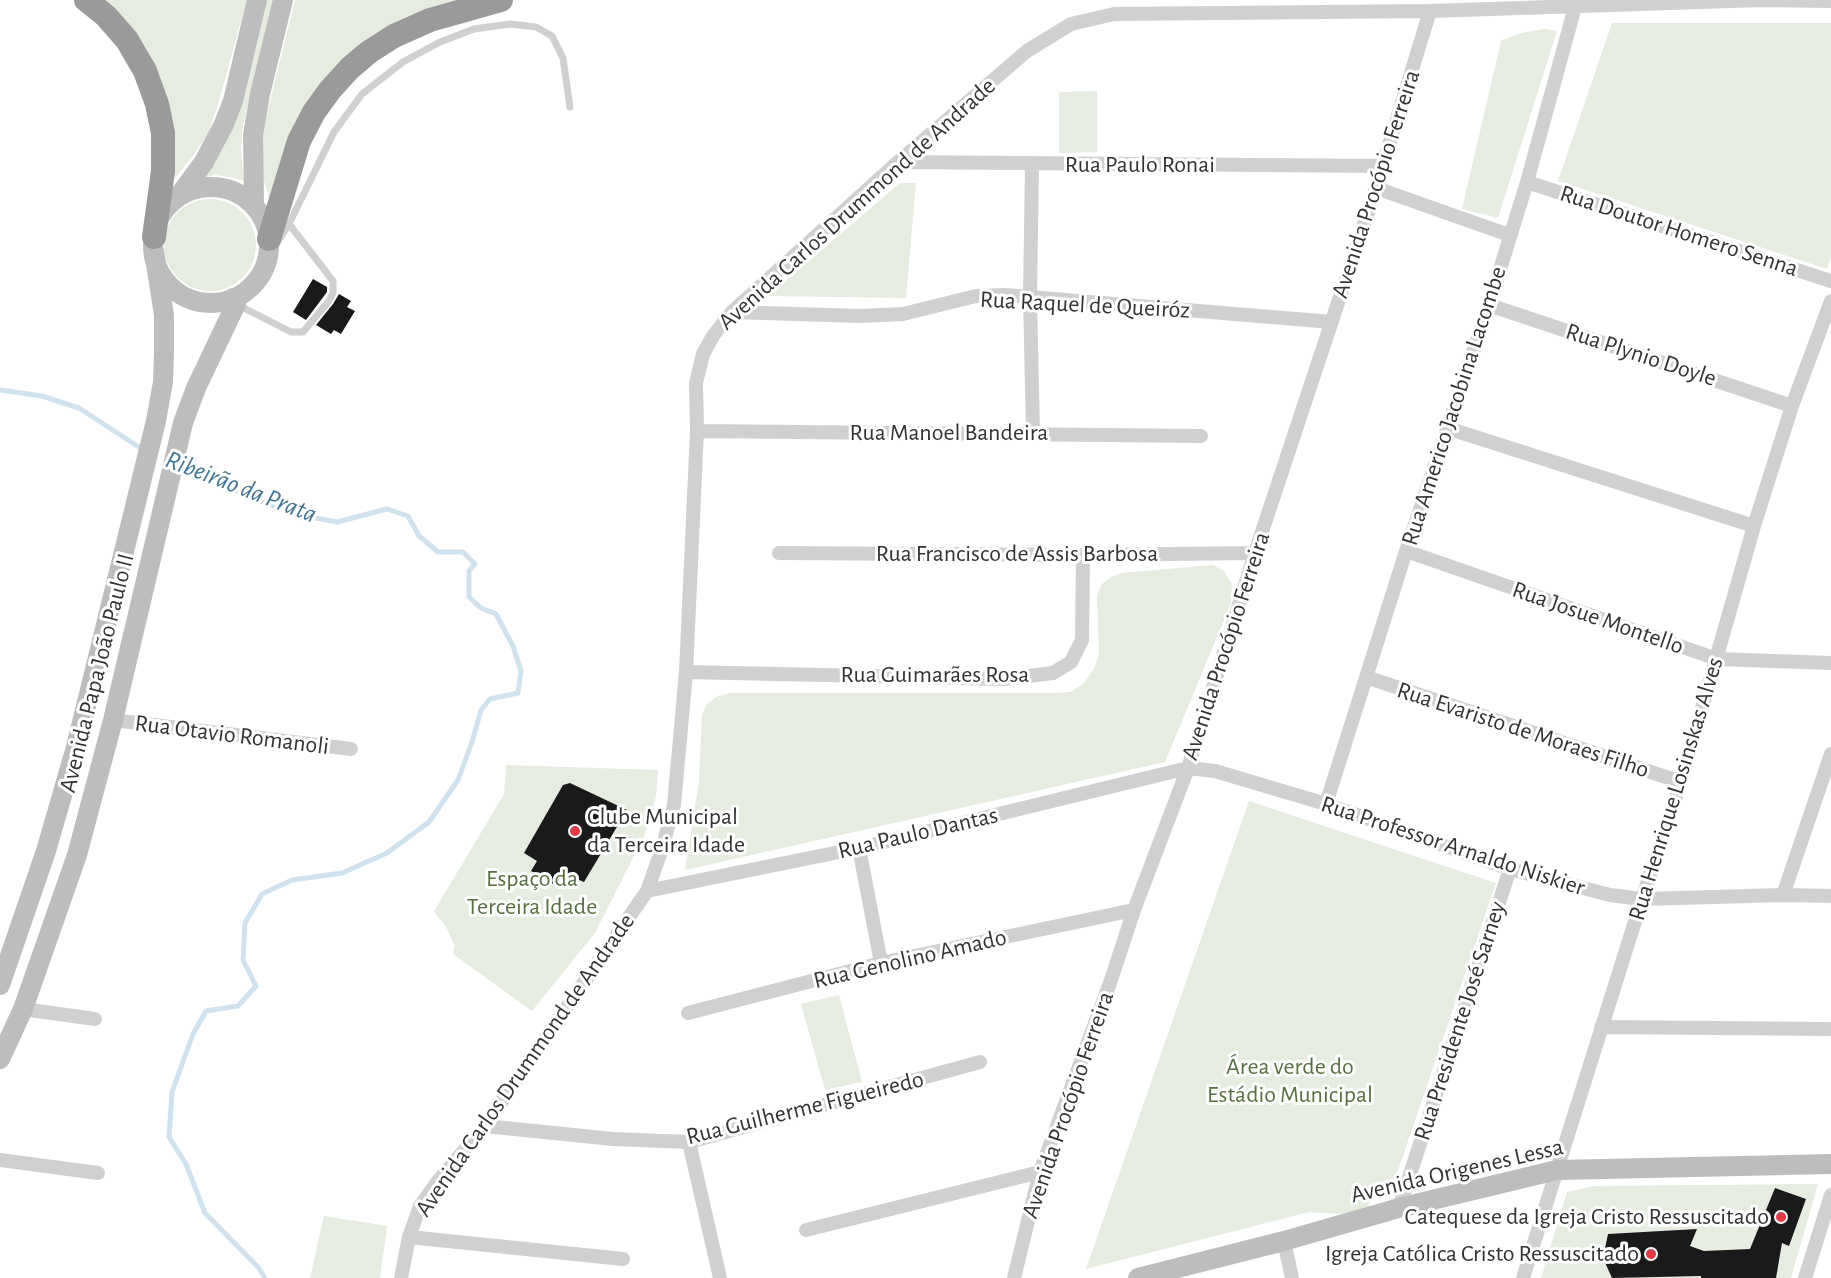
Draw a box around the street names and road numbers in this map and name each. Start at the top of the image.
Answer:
street label: Avenida Procópio Ferreira [1326,66,1426,302]
street label: Avenida Carlos Drummond de Andrade [712,72,1002,336]
street label: Rua Paulo Ronai [1065,151,1215,179]
street label: Rua Doutor Homero Senna [1556,179,1802,283]
street label: Rua Americo Jacobina Lacombe [1395,263,1513,549]
street label: Rua Raquel de Queiróz [979,285,1191,325]
street label: Rua Plynio Doyle [1562,317,1720,393]
street label: Rua Manoel Bandeira [850,419,1048,447]
street label: Avenida Procópio Ferreira [1176,528,1276,764]
street label: Rua Francisco de Assis Barbosa [876,540,1158,568]
street label: Avenida Papa João Paulo II [53,550,141,796]
street label: Rua Josue Montello [1508,575,1688,661]
street label: Rua Henrique Losinskas Alves [1622,654,1730,924]
street label: Rua Guimarães Rosa [841,661,1029,689]
street label: Rua Evaristo de Moraes Filho [1393,676,1653,784]
street label: Rua Otavio Romanoli [133,709,331,761]
street label: Rua Professor Arnaldo Niskier [1317,790,1589,902]
street label: Rua Paulo Dantas [835,801,1001,865]
street label: Rua Presidente José Sarney [1408,898,1512,1144]
street label: Avenida Carlos Drummond de Andrade [409,908,641,1222]
street label: Rua Genolino Amado [811,923,1009,995]
street label: Avenida Procópio Ferreira [1016,988,1120,1222]
street label: Rua Guilherme Figueiredo [683,1065,927,1151]
street label: Avenida Origenes Lessa [1348,1133,1566,1209]

